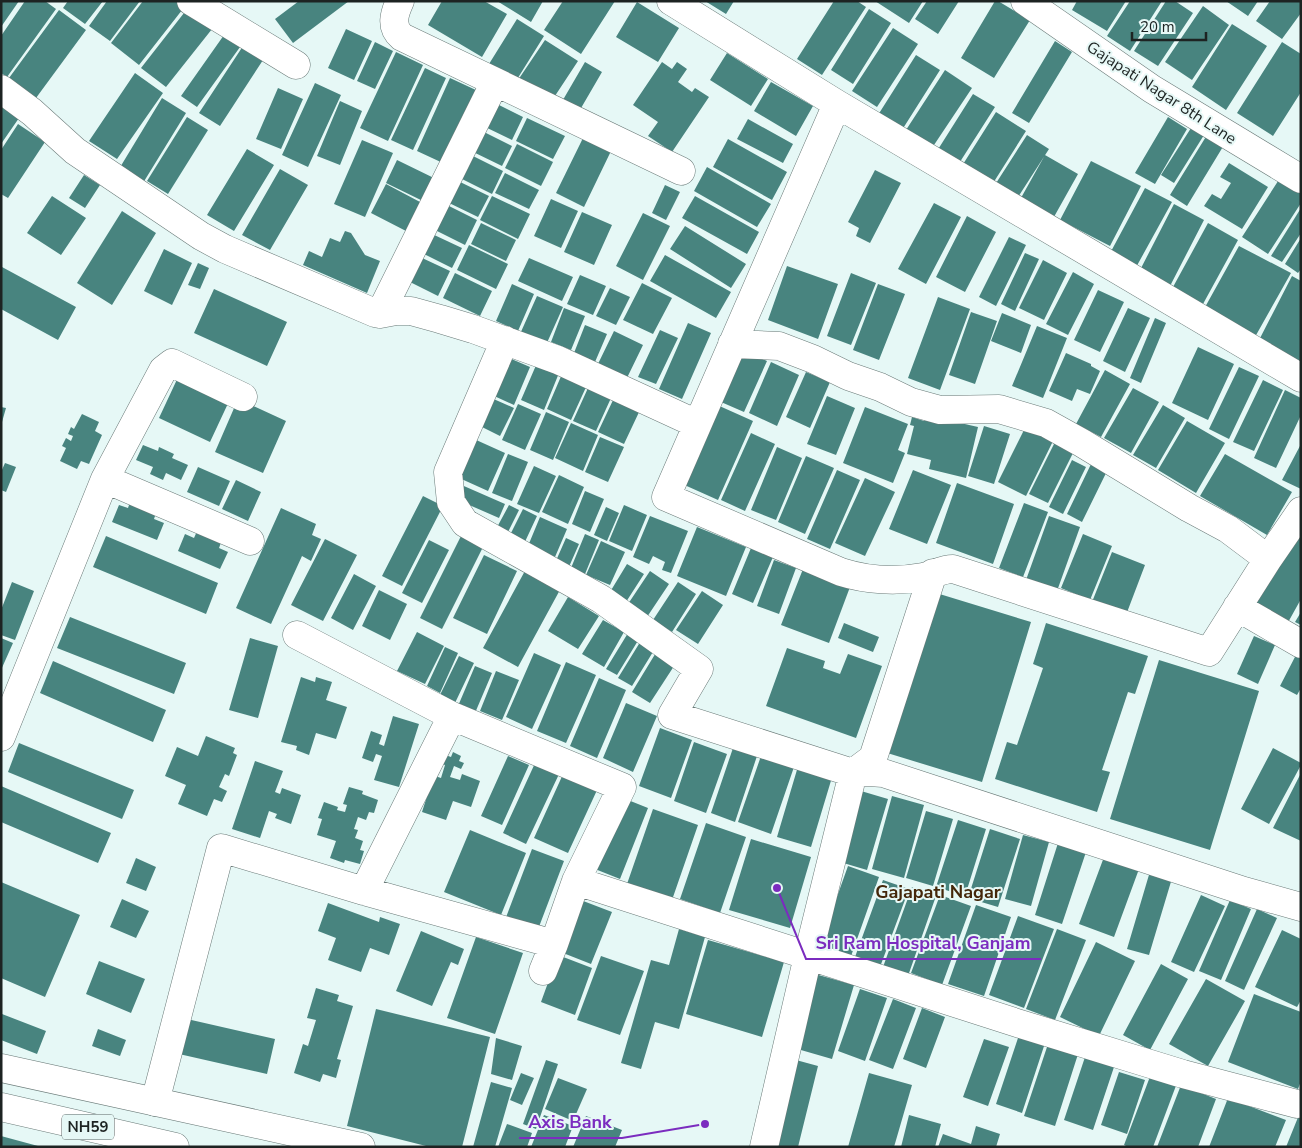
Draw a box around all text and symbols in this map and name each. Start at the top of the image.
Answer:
scale bar [1132,10,1206,42]
text: 20 m [1140,17,1175,37]
street label: Gajapati Nagar 8th Lane [1082,36,1241,150]
district label: Gajapati Nagar [875,880,1001,904]
callout: Sri Ram Hospital, Ganjam [806,926,1041,959]
text: Sri Ram Hospital, Ganjam [816,931,1031,955]
callout: Axis Bank [519,1105,622,1138]
text: Axis Bank [528,1110,612,1134]
road number: NH59 [62,1114,114,1140]

